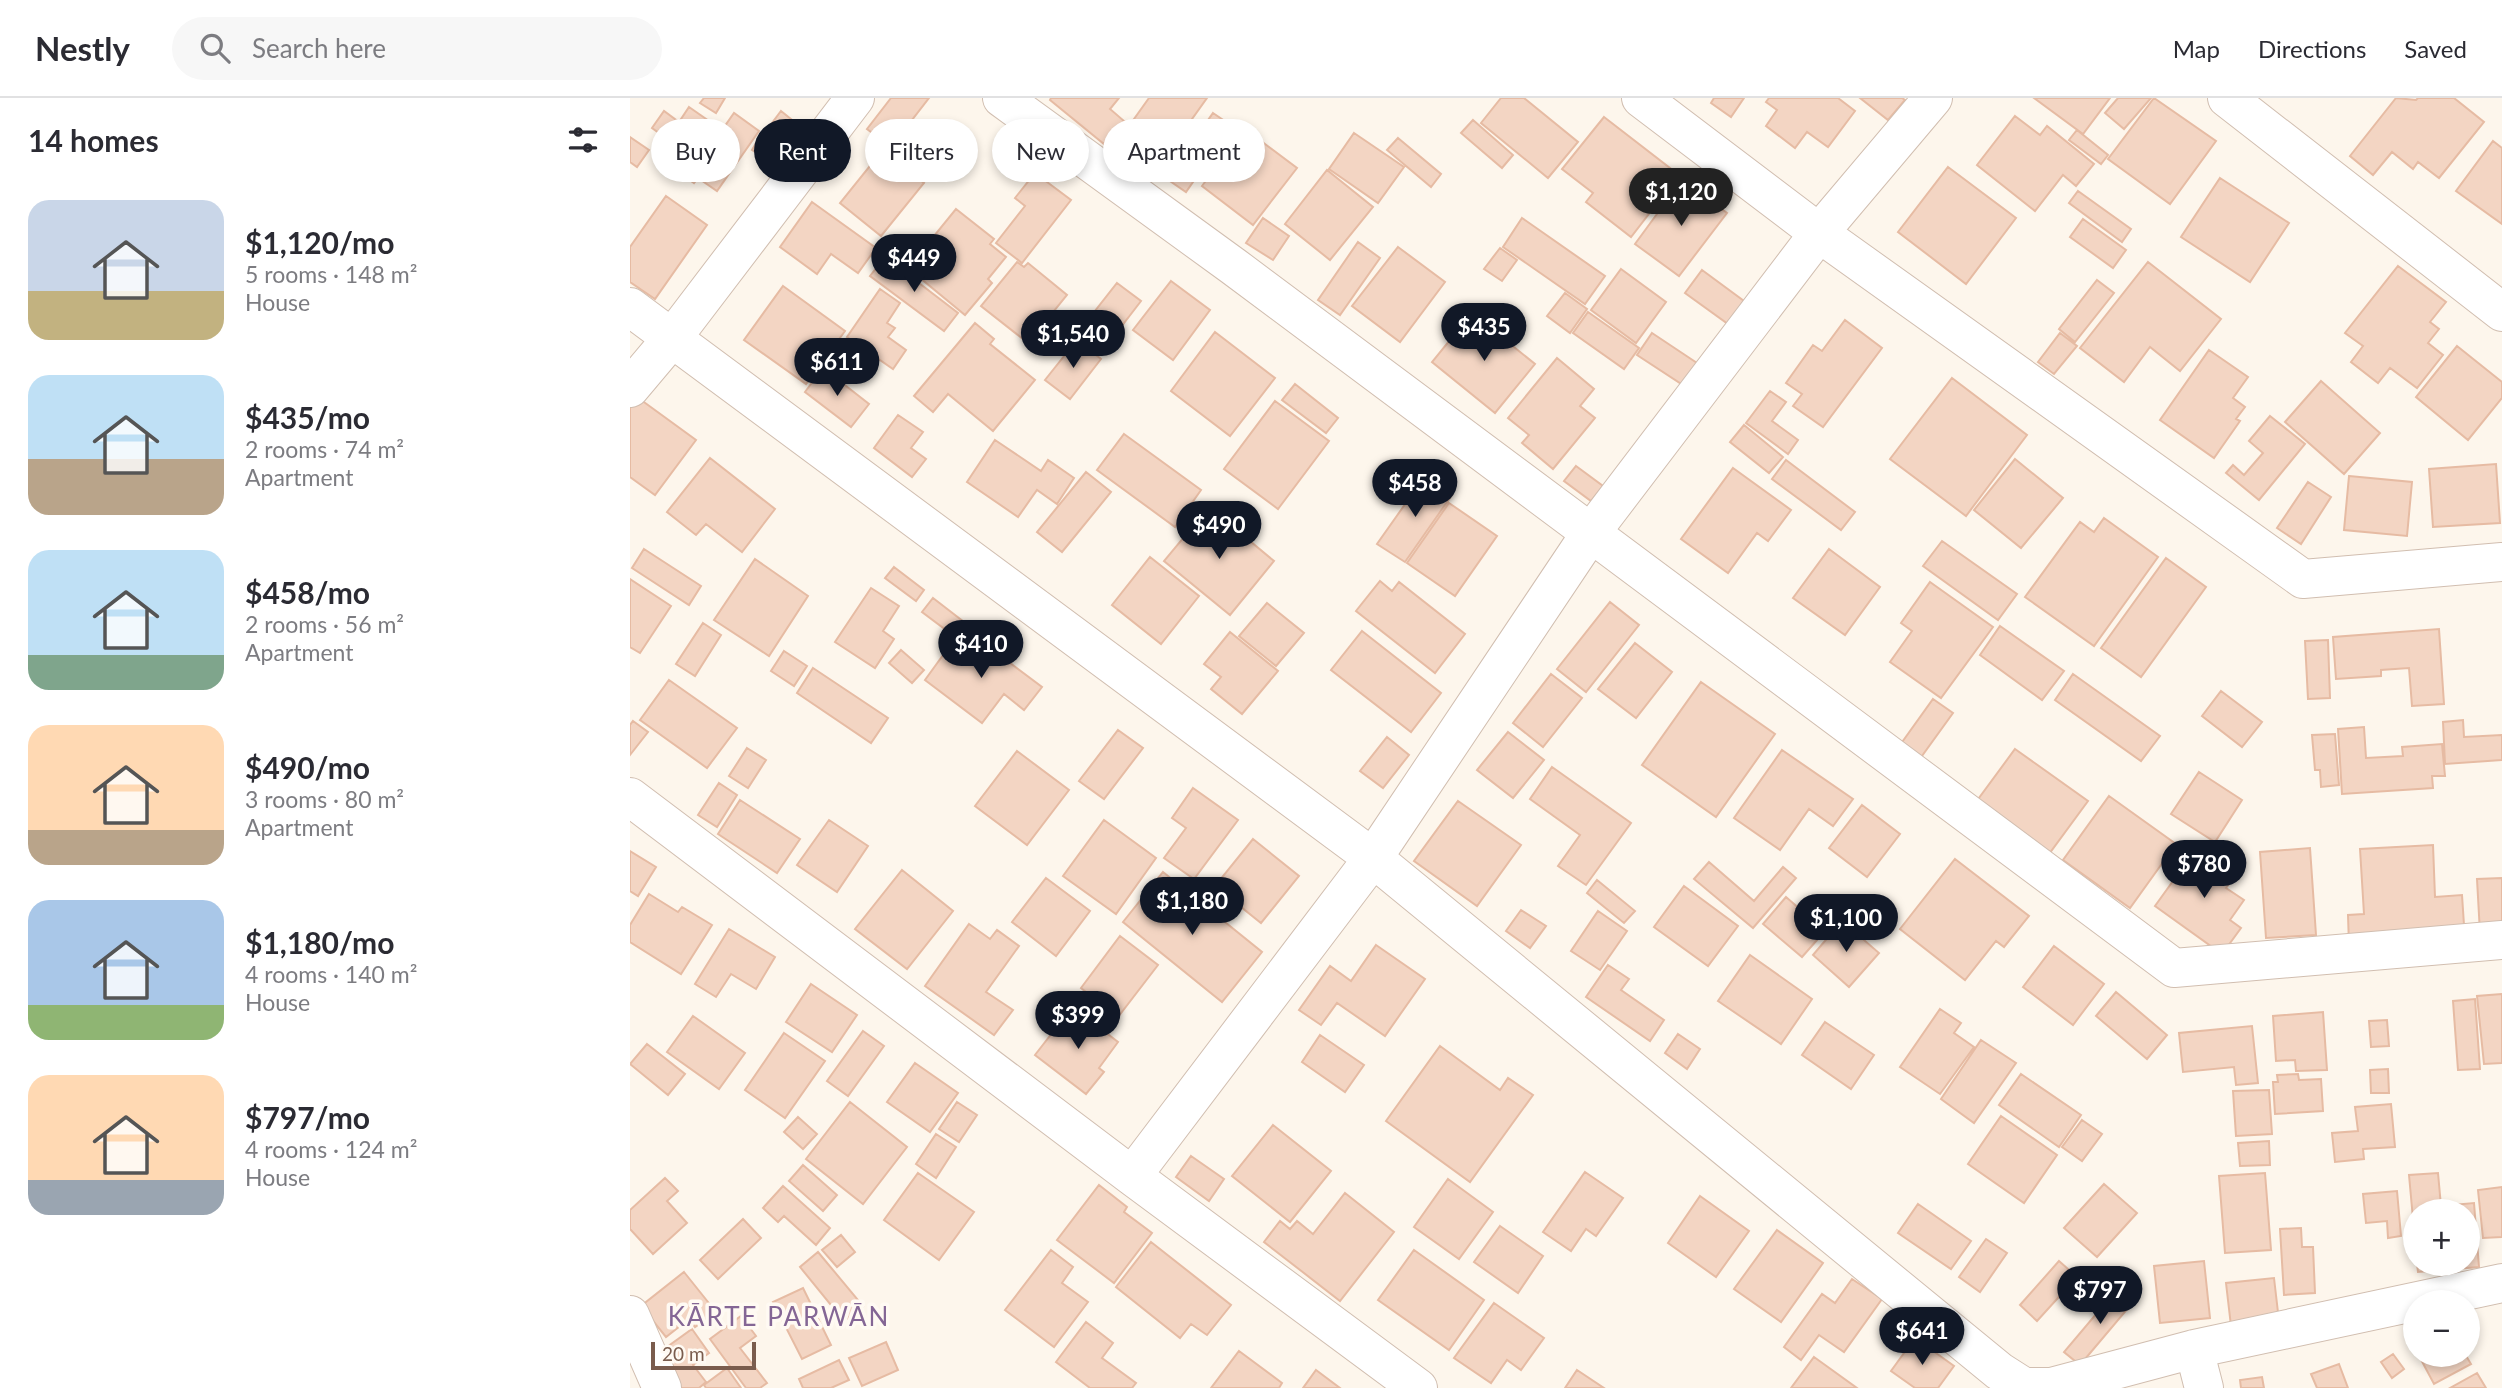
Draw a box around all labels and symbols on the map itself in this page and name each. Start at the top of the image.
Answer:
pin: $1,120 [1624,169,1738,228]
pin: $449 [873,234,955,294]
pin: $435 [1443,303,1525,363]
pin: $1,540 [1016,310,1130,370]
pin: $611 [796,338,878,398]
pin: $458 [1374,460,1456,519]
pin: $490 [1178,502,1260,561]
pin: $410 [940,620,1022,680]
pin: $780 [2163,840,2245,900]
pin: $1,180 [1135,878,1249,937]
pin: $1,100 [1789,894,1903,954]
pin: $399 [1037,992,1119,1051]
pin: $797 [2059,1266,2141,1326]
district label: KĀRTE PARWĀN [668,1300,890,1332]
pin: $641 [1881,1308,1963,1367]
scale bar [651,1339,756,1371]

